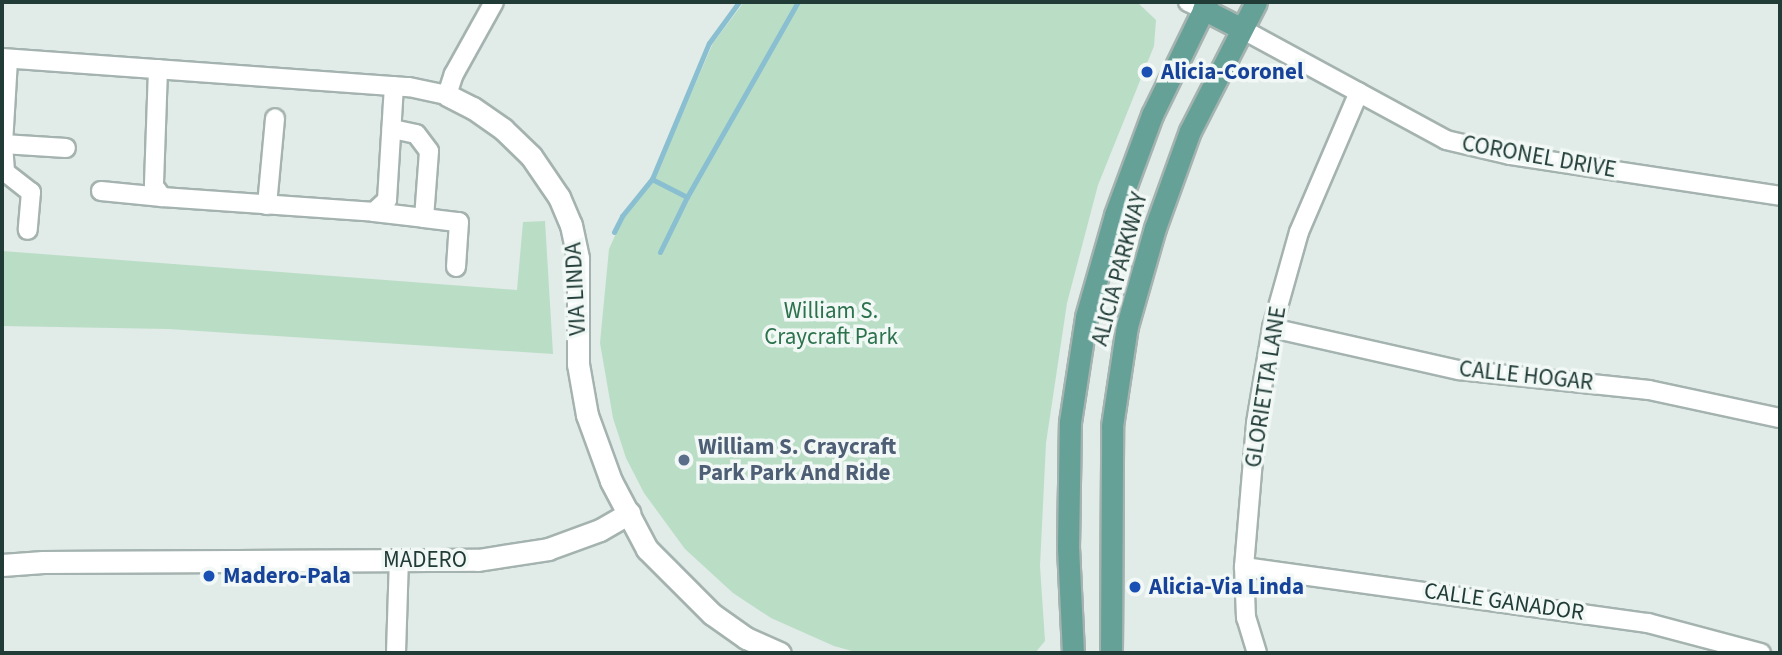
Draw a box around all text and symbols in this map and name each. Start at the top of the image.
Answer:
place label: Alicia-Coronel [1161,58,1303,86]
marker: Alicia-Coronel [1139,64,1155,80]
street label: CORONEL DRIVE [1460,130,1618,184]
street label: ALICIA PARKWAY [1086,189,1154,349]
street label: VIA LINDA [560,242,592,336]
park label: William S. Craycraft Park [764,297,898,351]
street label: GLORIETTA LANE [1240,304,1292,470]
street label: CALLE HOGAR [1458,355,1594,397]
place label: William S. Craycraft Park Park And Ride [698,433,896,487]
marker: William S. Craycraft Park Park And Ride [676,452,692,468]
street label: MADERO [383,546,467,574]
place label: Madero-Pala [223,562,351,590]
marker: Madero-Pala [201,568,217,584]
place label: Alicia-Via Linda [1149,573,1304,601]
street label: CALLE GANADOR [1422,577,1586,627]
marker: Alicia-Via Linda [1127,579,1143,595]

